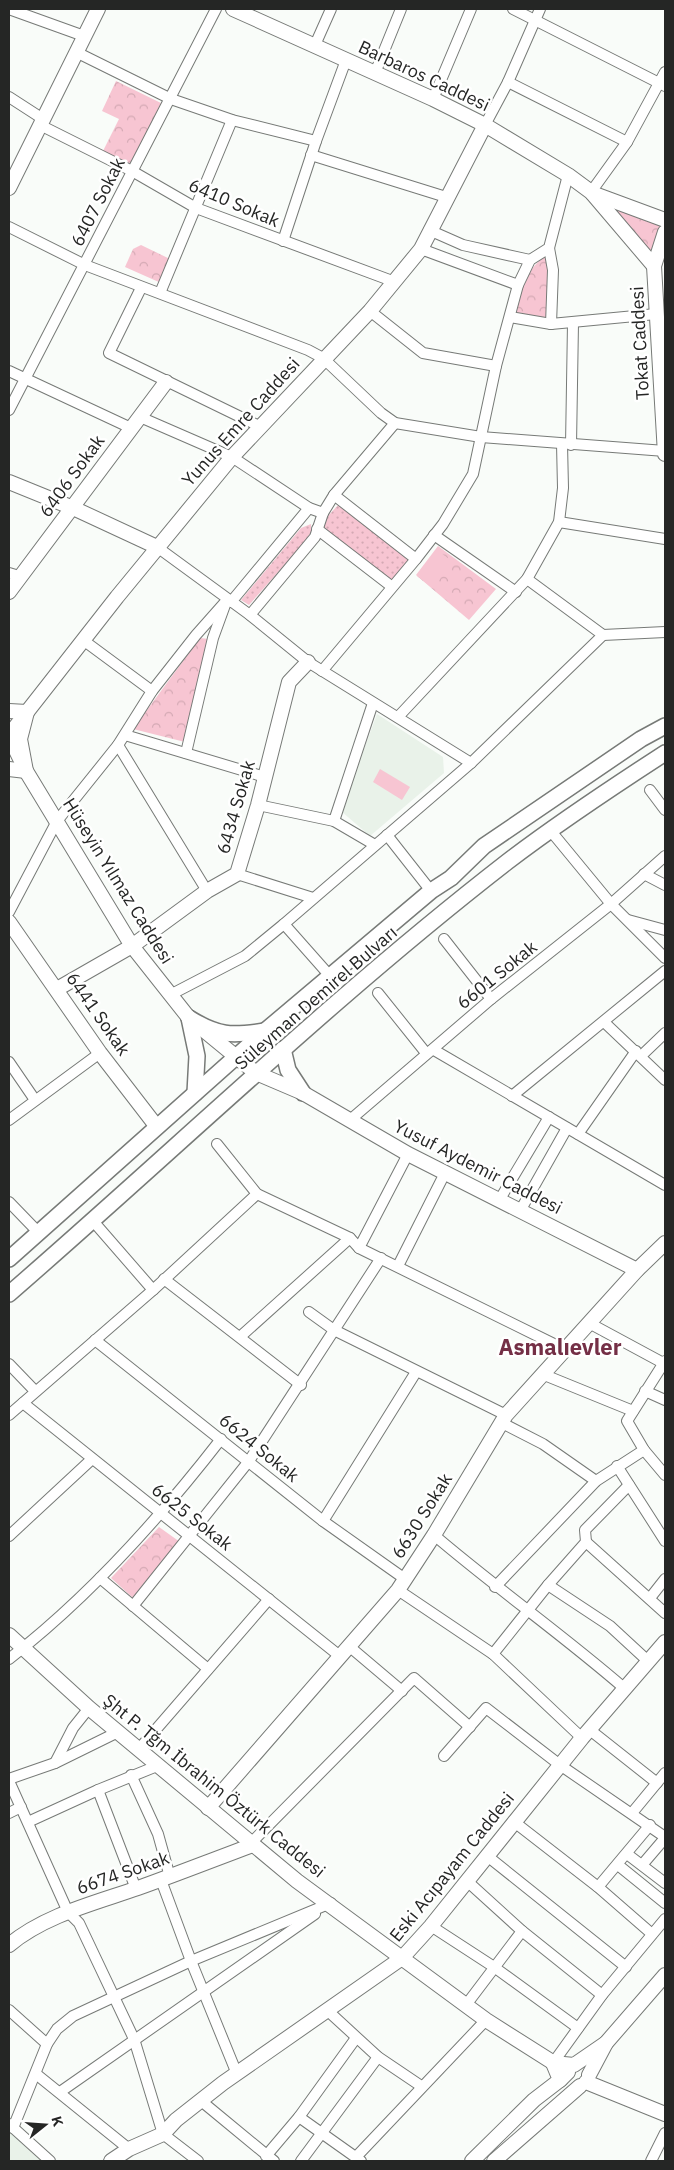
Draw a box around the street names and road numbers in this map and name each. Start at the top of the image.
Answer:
street label: Barbaros Caddesi [355,35,494,116]
street label: 6407 Sokak [65,153,130,250]
street label: 6410 Sokak [185,173,284,232]
street label: Tokat Caddesi [625,286,654,400]
street label: Yunus Emre Caddesi [177,352,305,491]
street label: 6406 Sokak [34,430,110,521]
street label: 6434 Sokak [211,757,260,856]
street label: Hüseyin Yılmaz Caddesi [58,793,179,968]
street label: Süleyman Demirel Bulvarı [230,921,402,1075]
street label: 6601 Sokak [452,935,542,1014]
street label: 6441 Sokak [61,968,136,1060]
street label: Yusuf Aydemir Caddesi [390,1114,566,1219]
street label: 6624 Sokak [215,1408,304,1487]
street label: 6630 Sokak [386,1468,457,1563]
street label: 6625 Sokak [147,1478,238,1556]
street label: Şht P. Tğm İbrahim Öztürk Caddesi [99,1689,330,1882]
street label: Eski Acıpayam Caddesi [384,1787,519,1946]
street label: 6674 Sokak [73,1846,173,1899]

